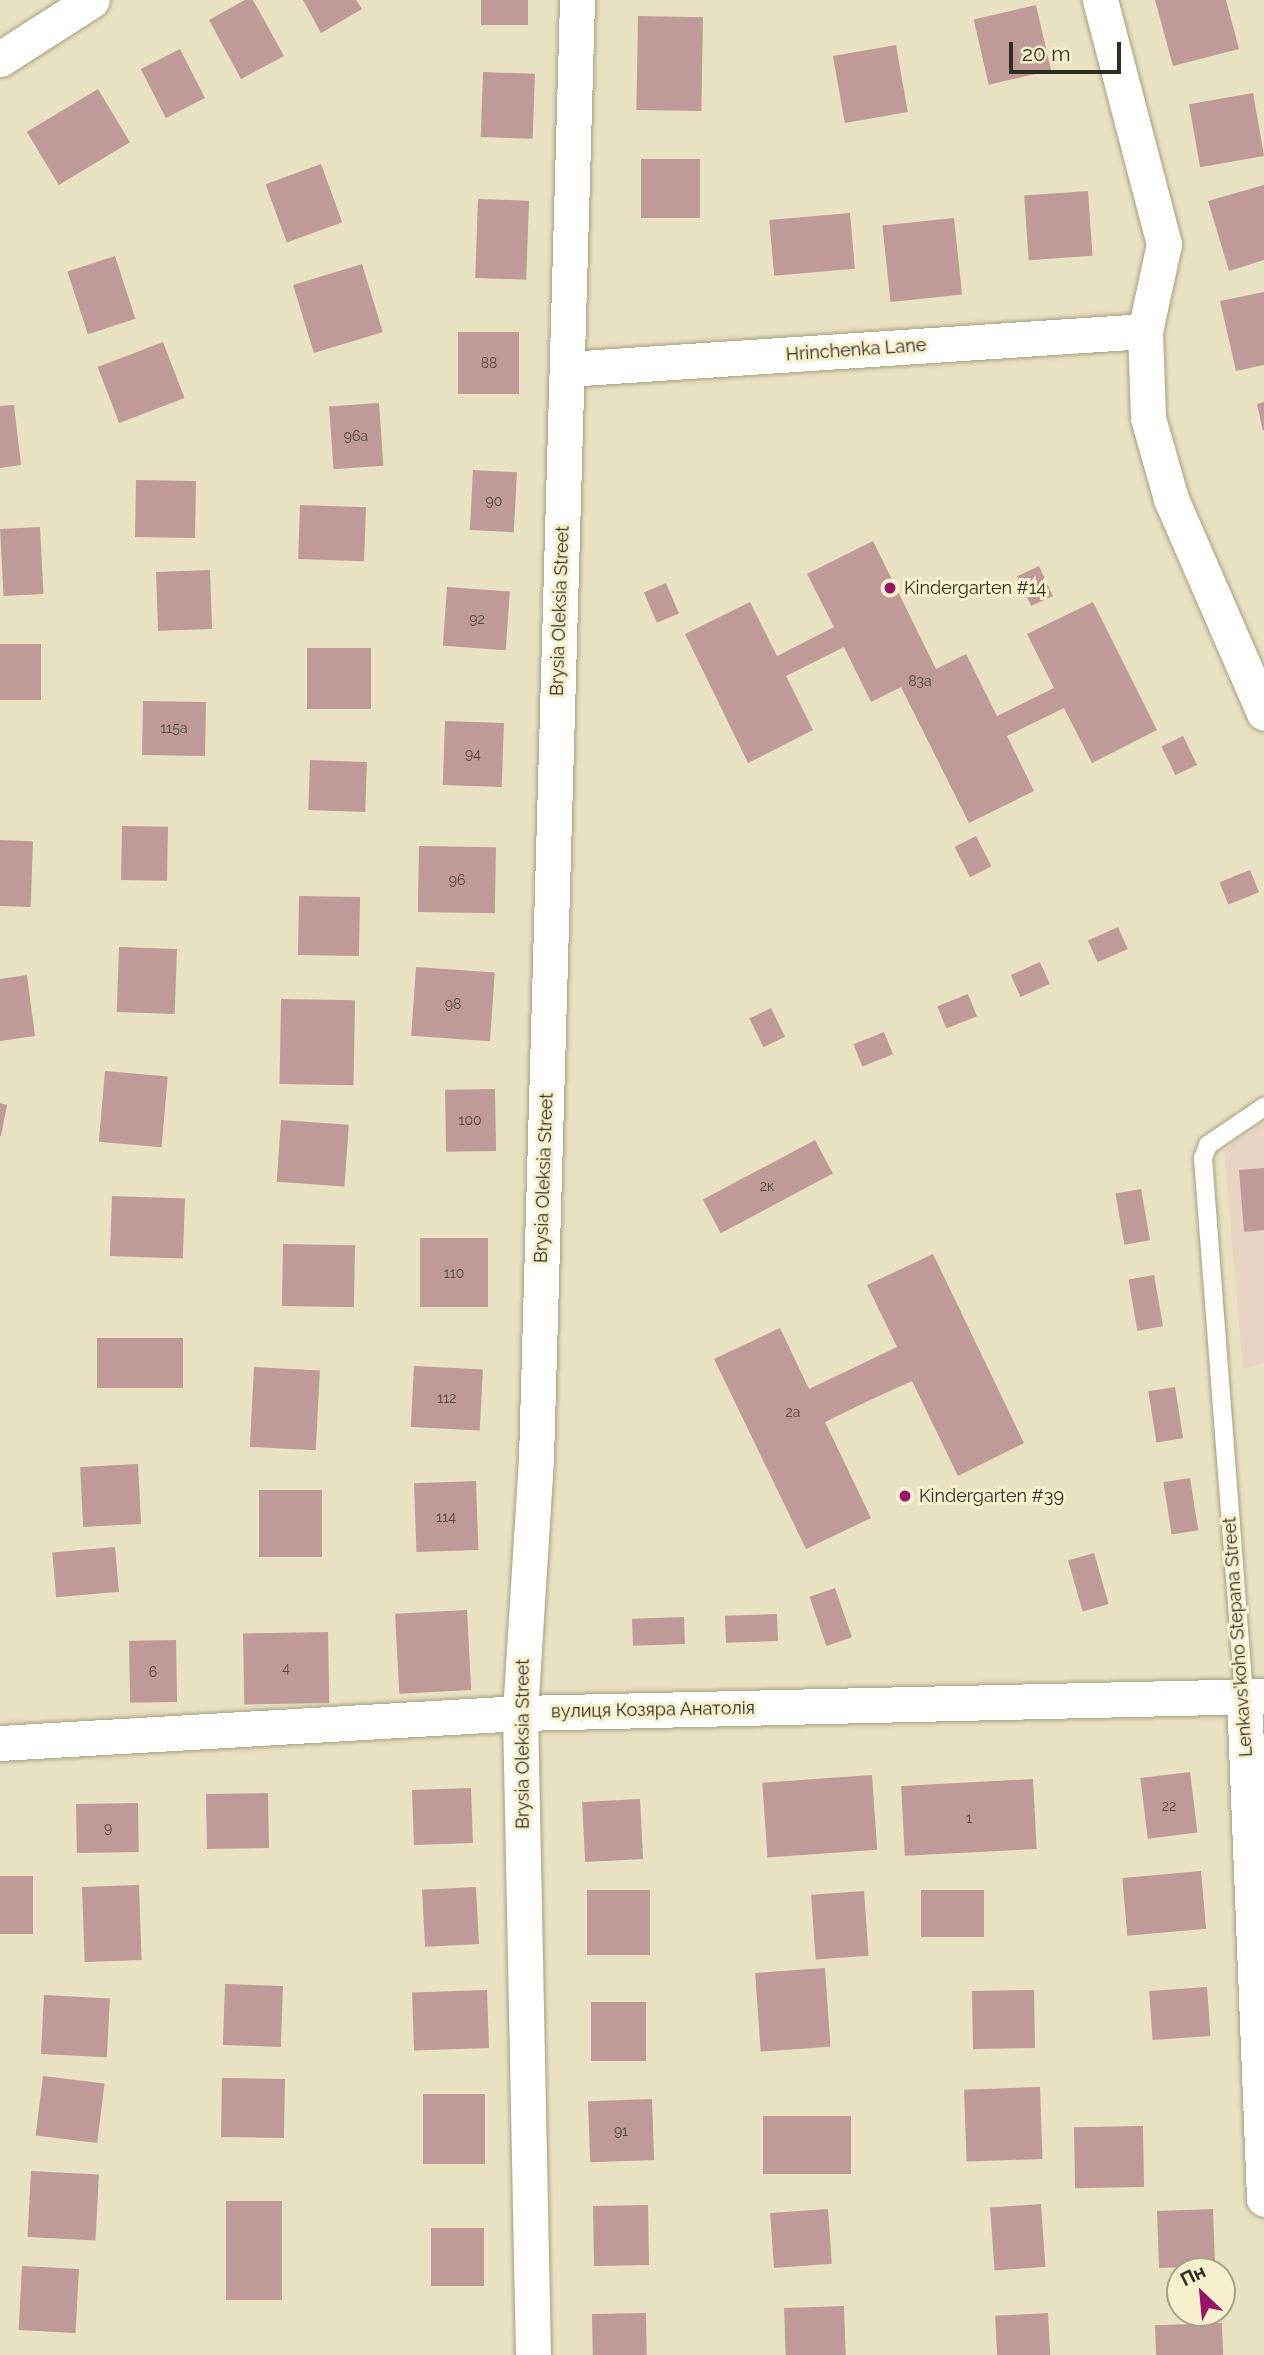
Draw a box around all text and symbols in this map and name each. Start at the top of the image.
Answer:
scale bar [1012,28,1124,72]
text: 20 m [1022,41,1070,66]
street label: Hrinchenka Lane [785,334,927,366]
house number: 88 [481,355,497,371]
house number: 96а [344,428,368,444]
house number: 90 [486,493,502,509]
street label: Brysia Oleksia Street [546,526,574,696]
place label: Kindergarten #14 [904,577,1046,599]
marker: Kindergarten #14 [882,580,898,596]
house number: 92 [469,611,485,627]
house number: 83а [908,673,932,689]
house number: 115а [160,720,188,736]
house number: 94 [465,746,481,762]
house number: 96 [449,872,465,888]
house number: 98 [445,996,461,1012]
street label: Brysia Oleksia Street [530,1093,558,1263]
house number: 100 [458,1112,482,1128]
house number: 2к [760,1178,774,1194]
house number: 110 [444,1265,464,1281]
house number: 112 [437,1390,457,1406]
house number: 2а [786,1404,800,1420]
place label: Kindergarten #39 [919,1485,1064,1507]
marker: Kindergarten #39 [897,1488,913,1504]
house number: 114 [436,1509,456,1525]
street label: Lenkavsʹkoho Stepana Street [1219,1516,1257,1758]
street label: Brysia Oleksia Street [512,1659,534,1829]
house number: 4 [282,1660,290,1676]
house number: 6 [149,1664,157,1680]
street label: вулиця Козяра Анатолія [551,1697,755,1723]
house number: 22 [1162,1798,1176,1814]
house number: 1 [966,1810,972,1826]
house number: 9 [104,1820,112,1836]
house number: 91 [614,2123,628,2139]
north arrow [1166,2257,1236,2327]
text: Пн [1176,2259,1209,2290]

